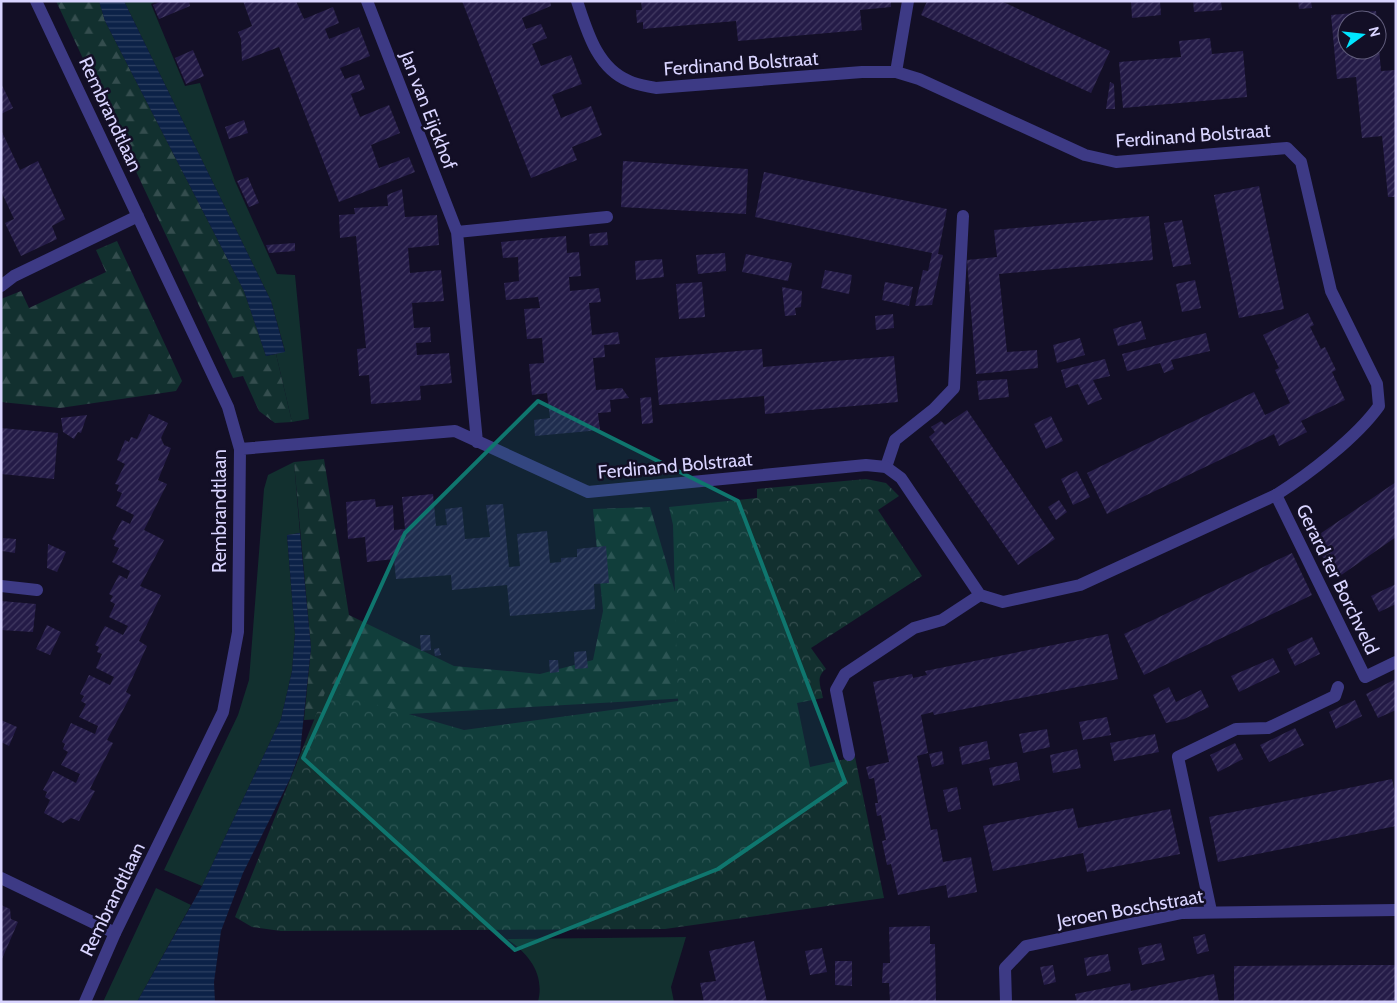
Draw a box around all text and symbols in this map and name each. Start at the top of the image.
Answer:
north arrow [1337,10,1387,60]
text: N [1365,25,1385,39]
street label: Jan van Eijckhof [395,47,462,173]
street label: Ferdinand Bolstraat [663,47,820,80]
street label: Rembrandtlaan [74,53,147,175]
street label: Ferdinand Bolstraat [1115,119,1272,152]
street label: Ferdinand Bolstraat [597,447,754,484]
street label: Rembrandtlaan [208,449,231,573]
street label: Gerard ter Borchveld [1291,500,1384,658]
street label: Rembrandtlaan [75,838,150,960]
street label: Jeroen Boschstraat [1054,884,1206,933]

